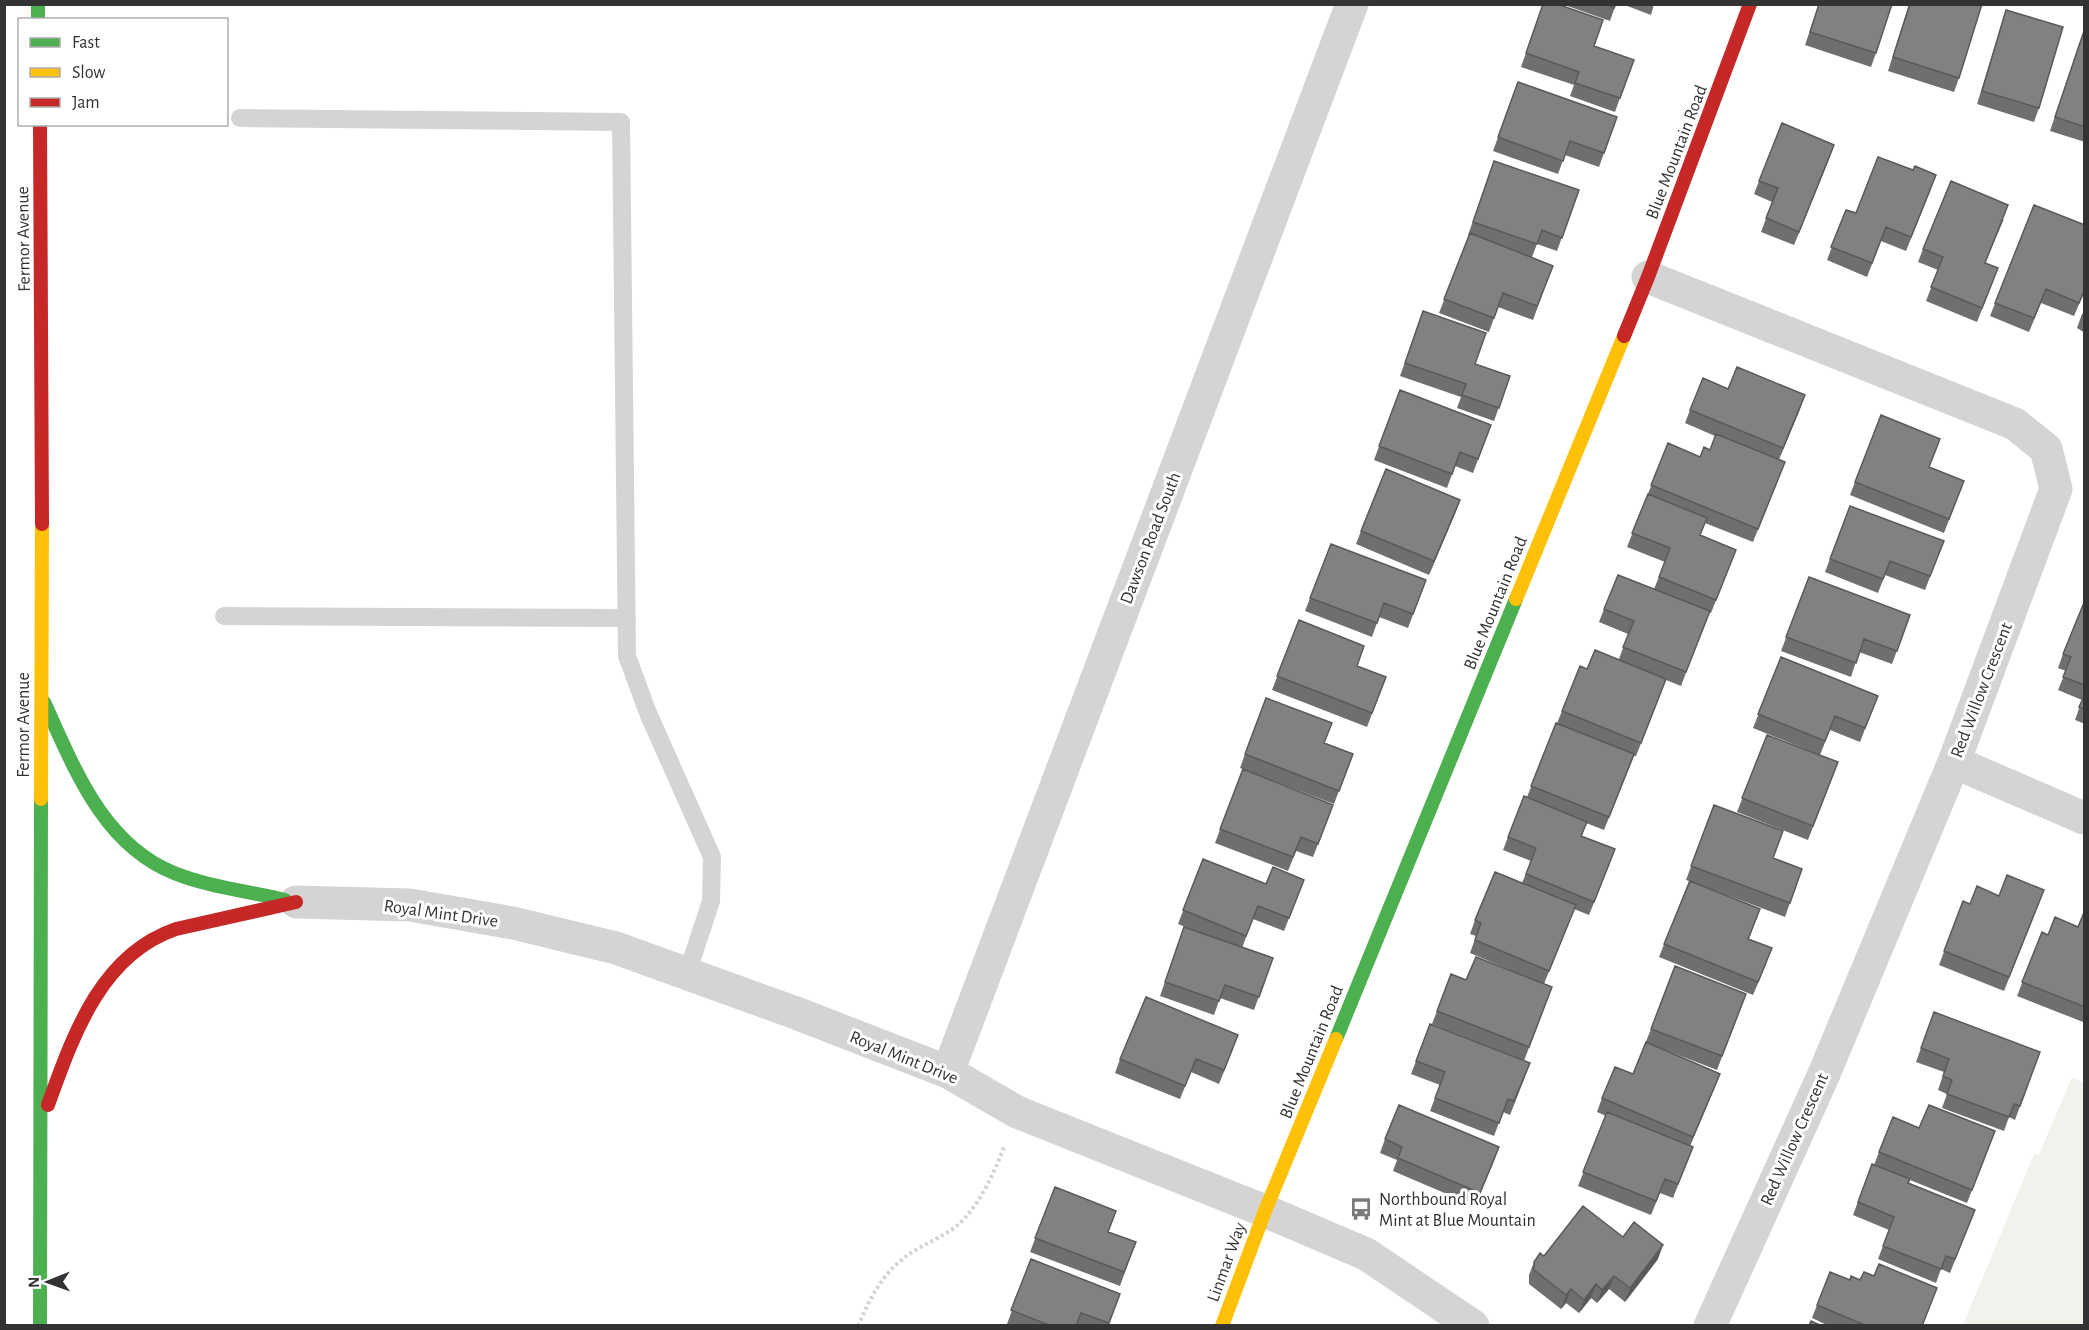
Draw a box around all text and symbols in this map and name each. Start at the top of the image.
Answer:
legend [18,18,228,126]
text: Fast [72,34,100,52]
text: Slow [72,64,105,82]
street label: Blue Mountain Road [1643,83,1711,222]
text: Jam [72,94,100,112]
street label: Fermor Avenue [14,186,34,292]
street label: Dawson Road South [1118,470,1184,607]
street label: Blue Mountain Road [1461,534,1531,673]
street label: Red Willow Crescent [1948,620,2016,760]
street label: Fermor Avenue [15,672,33,778]
street label: Royal Mint Drive [383,897,499,931]
street label: Blue Mountain Road [1277,983,1347,1122]
street label: Royal Mint Drive [847,1028,960,1088]
street label: Red Willow Crescent [1758,1070,1832,1208]
place label: Northbound Royal Mint at Blue Mountain [1379,1191,1536,1230]
bus stop icon: Northbound Royal Mint at Blue Mountain [1348,1196,1374,1222]
street label: Linmar Way [1204,1220,1250,1304]
north arrow [18,1252,78,1312]
text: N [26,1277,42,1288]

